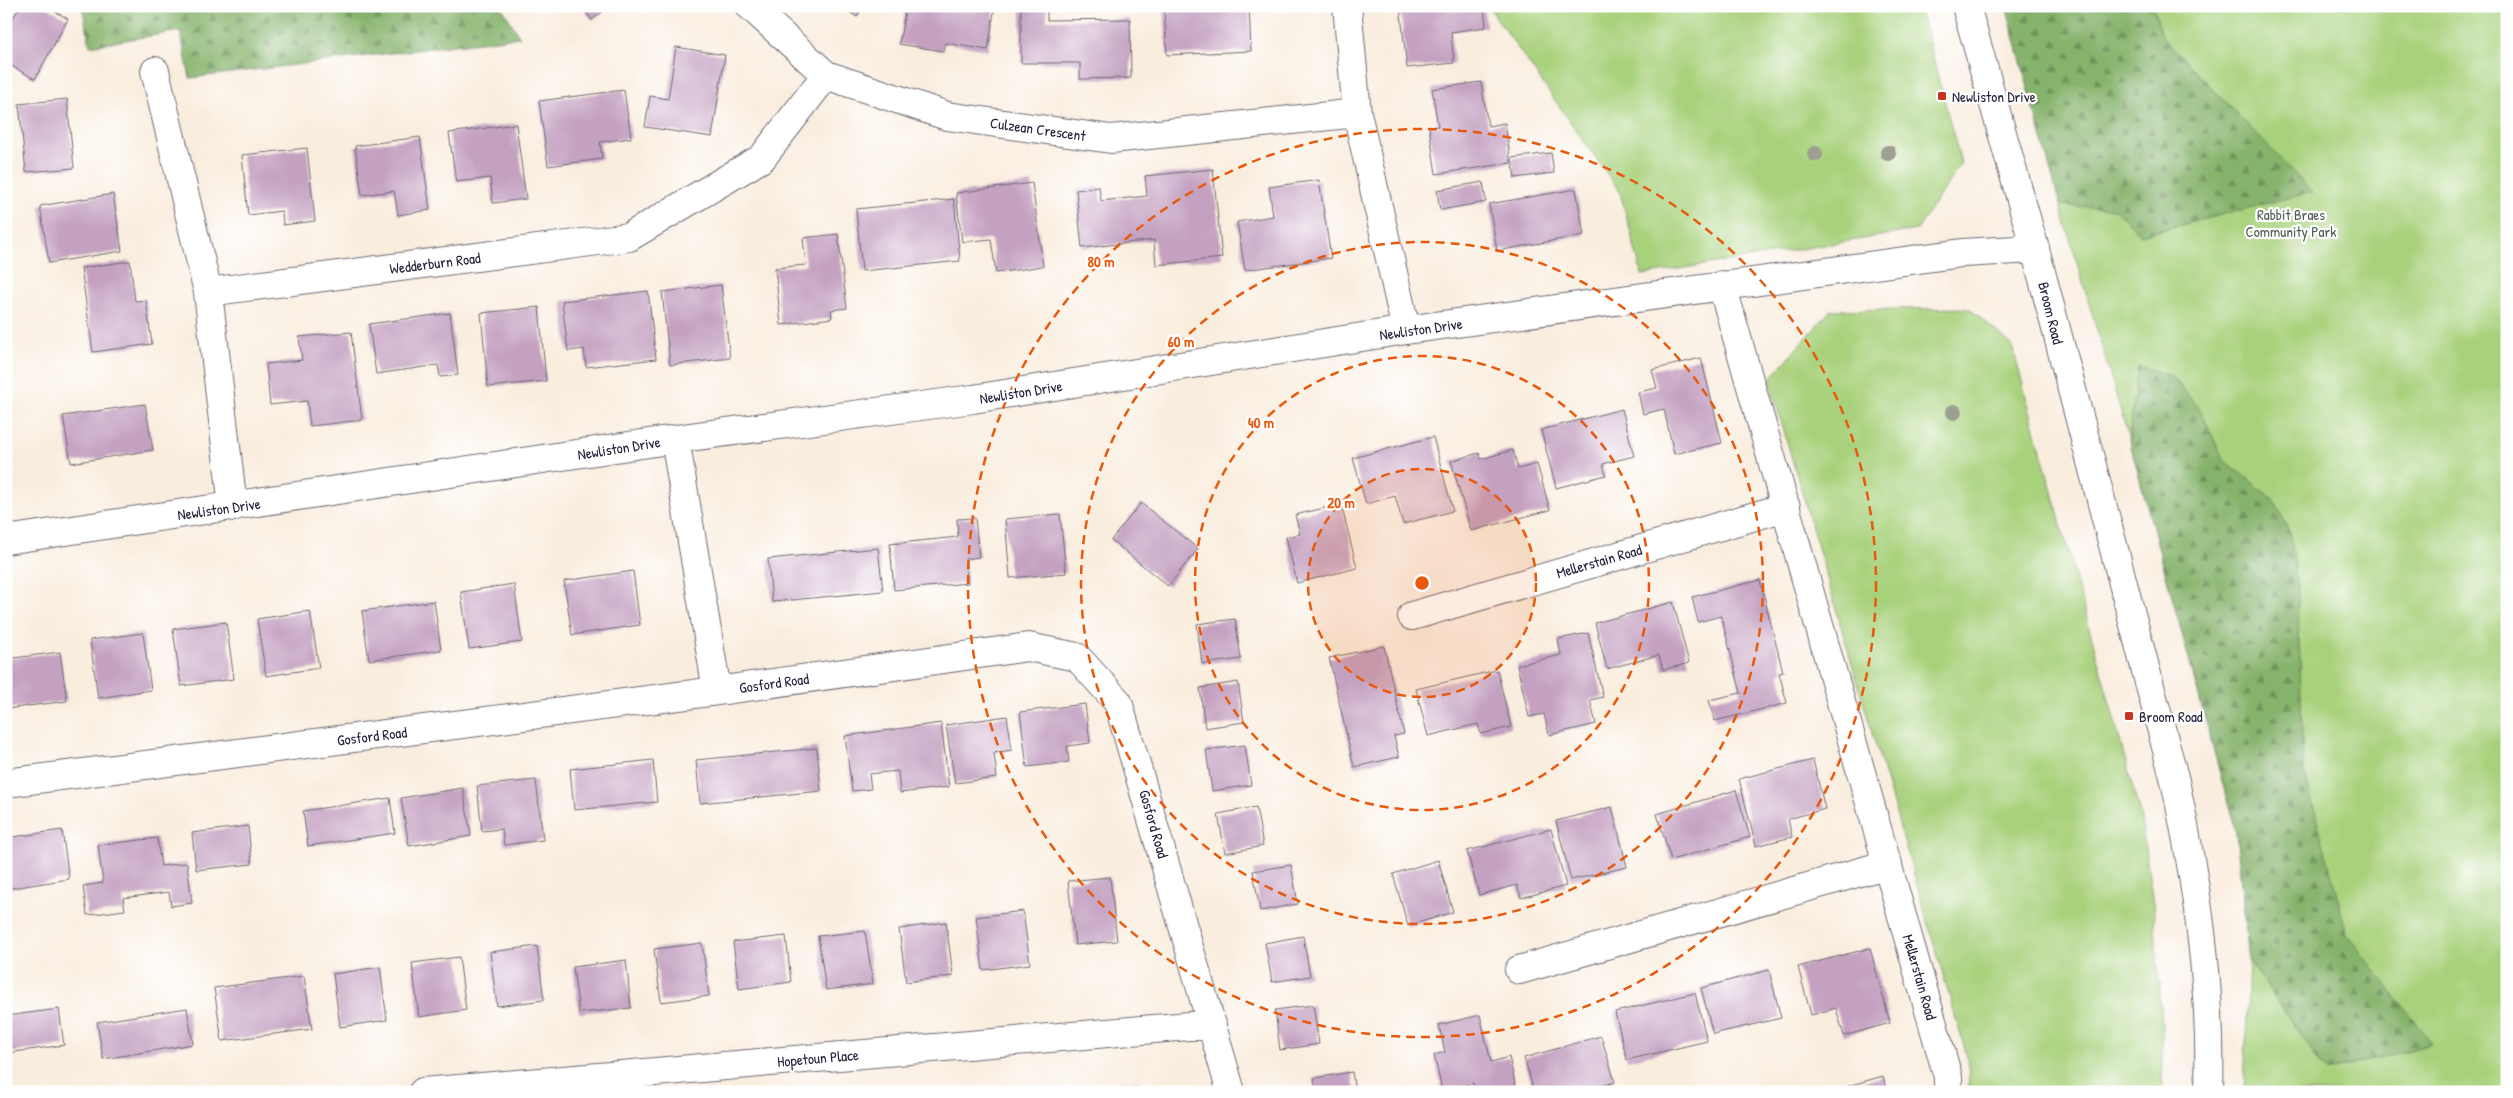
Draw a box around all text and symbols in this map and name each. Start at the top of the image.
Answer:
place label: Newliston Drive [1952,86,2036,107]
marker: Newliston Drive [1936,90,1948,102]
street label: Culzean Crescent [989,112,1088,146]
park label: Rabbit Braes Community Park [2246,204,2336,242]
street label: Wedderburn Road [388,247,482,279]
text: 80 m [1088,251,1114,272]
street label: Broom Road [2033,280,2069,347]
street label: Newliston Drive [1378,313,1464,345]
text: 60 m [1168,331,1194,352]
street label: Newliston Drive [978,375,1064,409]
text: 40 m [1248,412,1274,433]
street label: Newliston Drive [576,431,662,465]
text: 20 m [1327,492,1355,513]
street label: Newliston Drive [176,493,262,525]
street label: Mellerstain Road [1554,539,1644,583]
centre of rings [1413,574,1431,592]
street label: Gosford Road [738,668,810,698]
place label: Broom Road [2139,706,2203,727]
marker: Broom Road [2123,710,2135,722]
street label: Gosford Road [336,721,408,751]
street label: Gosford Road [1134,787,1174,861]
street label: Mellerstain Road [1898,932,1942,1022]
street label: Hopetoun Place [776,1044,860,1072]

